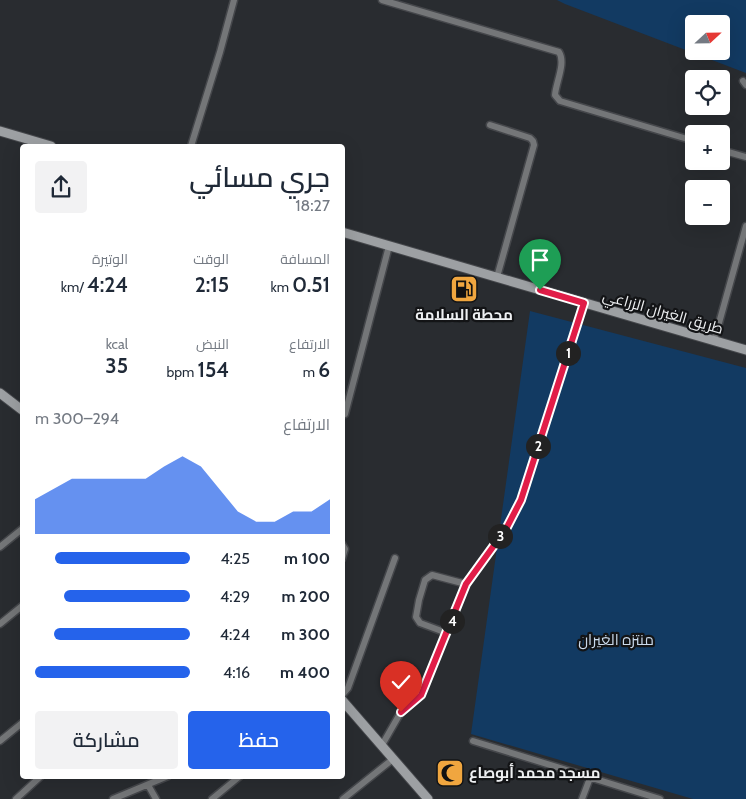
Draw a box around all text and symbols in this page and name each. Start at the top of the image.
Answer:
north arrow [685,15,730,60]
map controls [685,15,730,225]
button: locate [685,70,730,115]
button: + [685,125,730,170]
text: جري مسائي [189,160,330,194]
button: share [35,161,87,213]
button: − [685,180,730,225]
text: 18:27 [295,196,330,215]
pin [519,239,561,290]
icon: arrive [526,246,554,274]
text: الوتيرة [92,250,128,268]
text: الوقت [193,250,229,268]
text: المسافة [280,250,330,268]
text: 4:24 [87,272,128,297]
text: 2:15 [195,272,229,297]
text: 0.51 [292,272,330,297]
fuel station icon: محطة السلامة [449,274,479,304]
text: /km [61,278,87,296]
text: km [271,278,292,296]
street label: طريق الغيران الزراعي [600,286,725,341]
place label: محطة السلامة [415,306,513,324]
text: kcal [106,335,128,353]
text: النبض [196,335,229,353]
text: الارتفاع [289,335,330,353]
pin: 1 [556,340,580,366]
text: 1 [566,344,571,362]
text: 35 [105,353,128,378]
text: 154 [198,357,229,382]
text: 6 [318,357,330,382]
text: bpm [167,363,198,381]
text: m [303,363,318,381]
text: 294–300 m [35,409,119,428]
text: الارتفاع [283,415,330,434]
pin: 2 [526,434,550,458]
text: 2 [535,437,542,455]
pin: 3 [488,524,512,548]
text: 3 [497,527,504,545]
text: 4:25 [220,549,250,568]
text: 100 m [284,549,330,568]
text: 4:29 [220,587,250,606]
text: 200 m [281,587,330,606]
pin: 4 [440,608,464,634]
text: 4 [448,612,457,630]
text: 4:24 [220,625,250,644]
text: 300 m [281,625,330,644]
park label: منتزه الغيران [578,631,654,650]
pin [380,661,422,712]
text: 4:16 [223,663,250,682]
text: 400 m [280,663,330,682]
icon: check [387,668,415,696]
button: مشاركة [35,711,178,769]
button: حفظ [188,711,330,769]
mosque icon: مسجد محمد أبوصاع [435,758,465,788]
place label: مسجد محمد أبوصاع [469,763,600,783]

